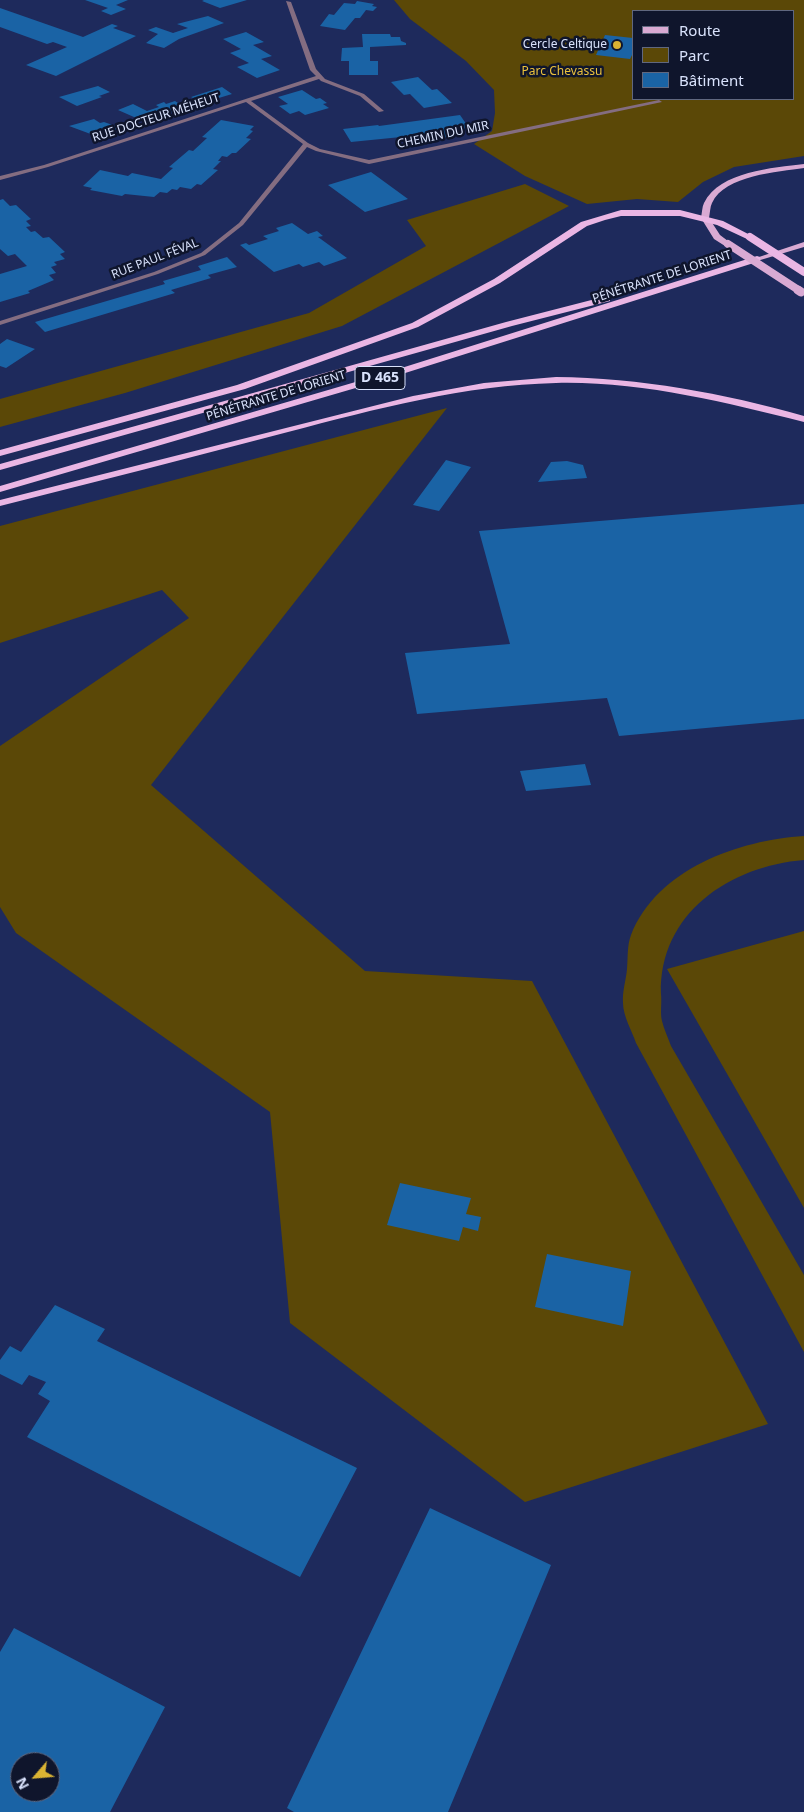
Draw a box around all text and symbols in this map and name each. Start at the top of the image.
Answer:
legend [632,10,794,100]
text: Route [679,20,721,40]
place label: Cercle Celtique [523,38,607,52]
marker: Cercle Celtique [611,39,623,51]
text: Parc [679,45,710,65]
park label: Parc Chevassu [522,65,602,79]
text: Bâtiment [679,70,744,90]
street label: RUE DOCTEUR MÉHEUT [91,91,221,145]
street label: CHEMIN DU MIR [396,118,490,152]
street label: RUE PAUL FÉVAL [109,236,201,282]
street label: PÉNÉTRANTE DE LORIENT [591,248,733,306]
road number: D 465 [355,366,405,389]
street label: PÉNÉTRANTE DE LORIENT [205,368,347,424]
north arrow [10,1752,60,1802]
text: N [11,1774,33,1793]

